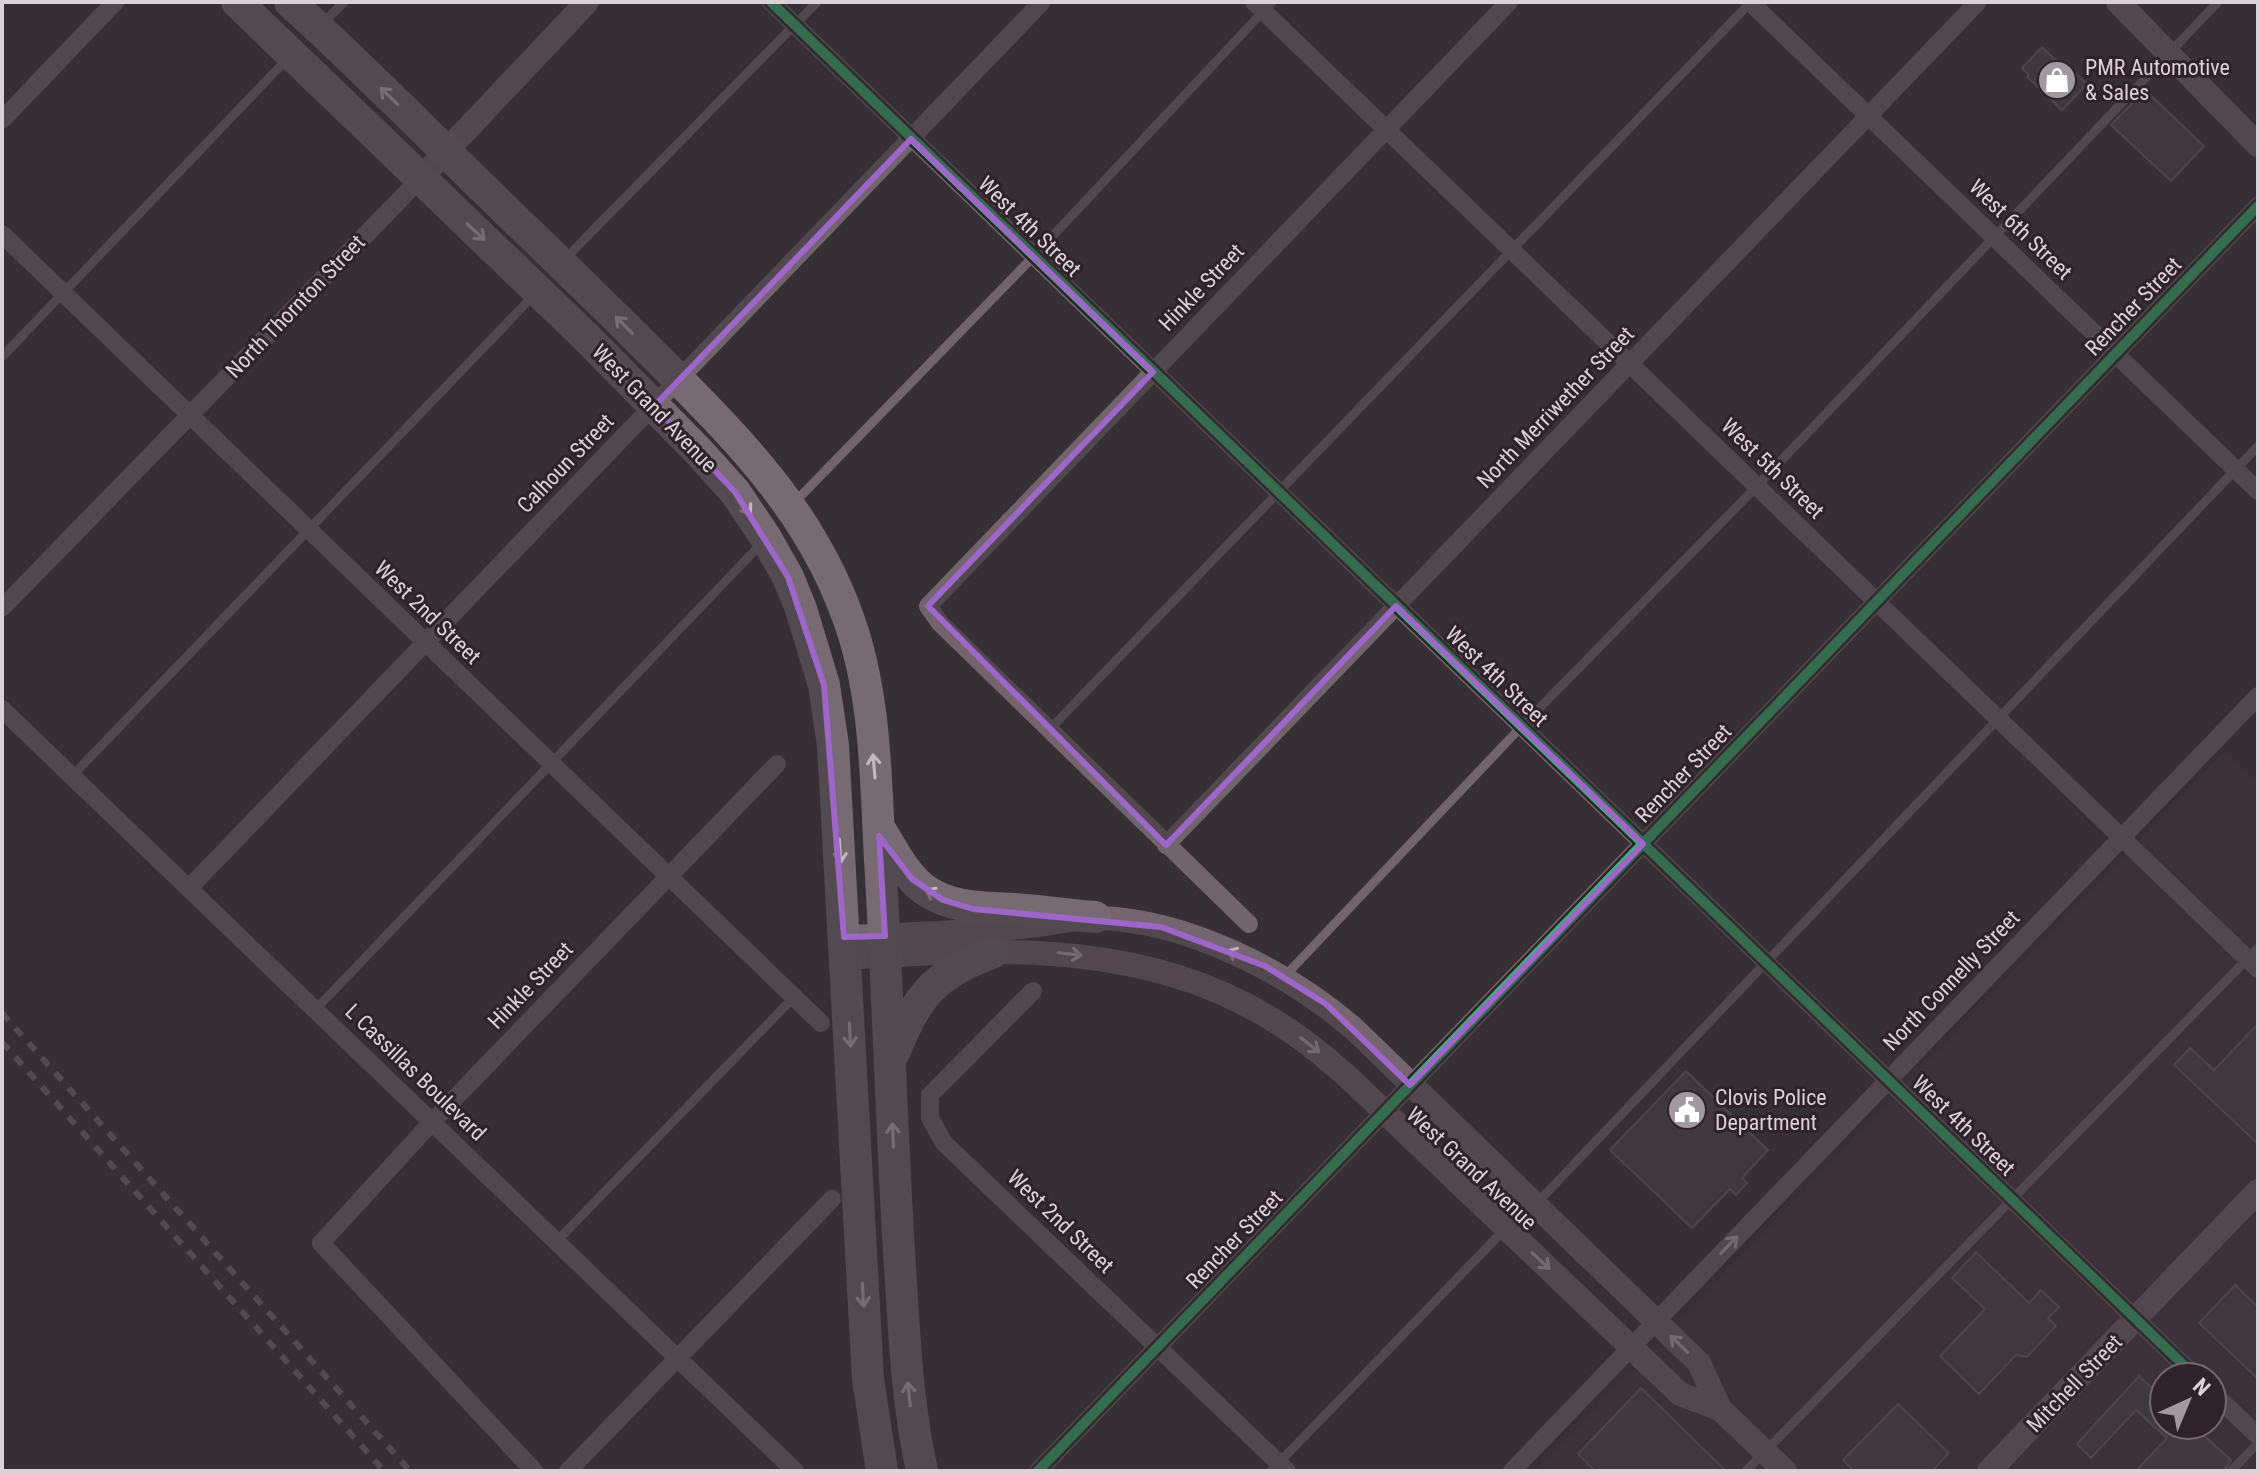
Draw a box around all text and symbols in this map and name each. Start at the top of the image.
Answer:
place label: PMR Automotive & Sales [2085,55,2230,105]
shop icon: PMR Automotive & Sales [2036,59,2078,101]
one-way arrow [379,87,399,106]
street label: West 4th Street [973,171,1086,282]
street label: West 6th Street [1964,174,2077,285]
one-way arrow [466,223,486,242]
street label: North Thornton Street [221,230,370,383]
street label: Hinkle Street [1154,239,1249,336]
street label: Rencher Street [2080,252,2186,361]
one-way arrow [614,315,634,335]
street label: North Merriwether Street [1472,321,1639,493]
street label: West Grand Avenue [587,339,722,477]
street label: Calhoun Street [512,409,619,518]
street label: West 5th Street [1716,413,1829,524]
one-way arrow [735,493,752,515]
street label: West 2nd Street [370,556,486,669]
street label: West 4th Street [1440,621,1553,732]
street label: Rencher Street [1630,719,1736,828]
one-way arrow [866,753,881,779]
one-way arrow [832,837,847,864]
one-way arrow [925,887,949,902]
street label: North Connelly Street [1878,905,2025,1056]
street label: Hinkle Street [483,937,578,1034]
one-way arrow [1226,946,1251,961]
one-way arrow [1056,947,1083,962]
street label: L Cassillas Boulevard [340,999,491,1146]
one-way arrow [842,1021,857,1048]
one-way arrow [1299,1037,1320,1054]
street label: West 4th Street [1907,1070,2020,1181]
place label: Clovis Police Department [1715,1085,1827,1135]
public building icon: Clovis Police Department [1666,1089,1708,1131]
street label: West Grand Avenue [1402,1102,1542,1235]
one-way arrow [885,1122,900,1149]
street label: West 2nd Street [1003,1165,1119,1278]
street label: Rencher Street [1181,1185,1287,1294]
one-way arrow [1719,1236,1738,1255]
one-way arrow [1531,1251,1551,1270]
one-way arrow [856,1281,871,1308]
street label: Mitchell Street [2022,1329,2127,1437]
one-way arrow [1670,1335,1689,1354]
north arrow [2148,1361,2228,1441]
text: N [2188,1373,2215,1401]
one-way arrow [901,1381,916,1408]

